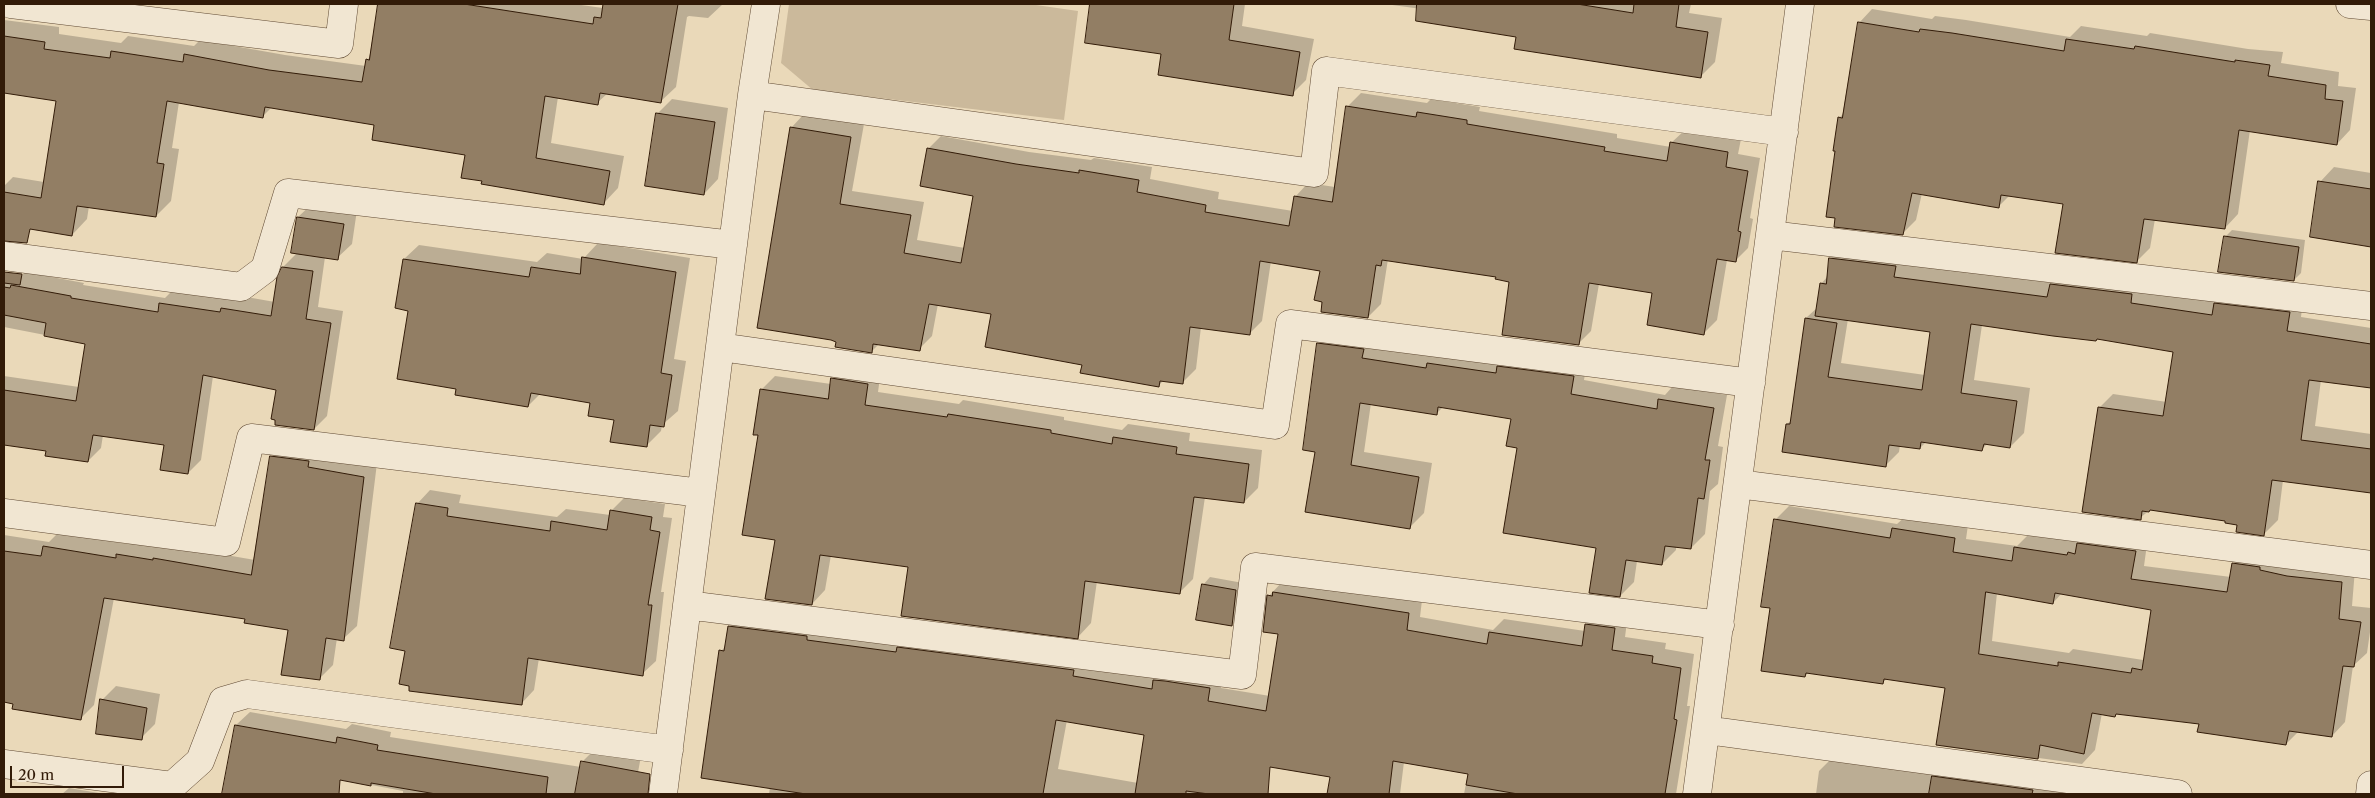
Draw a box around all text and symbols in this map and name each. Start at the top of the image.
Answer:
scale bar [12,756,126,788]
text: 20 m [18,765,54,784]

